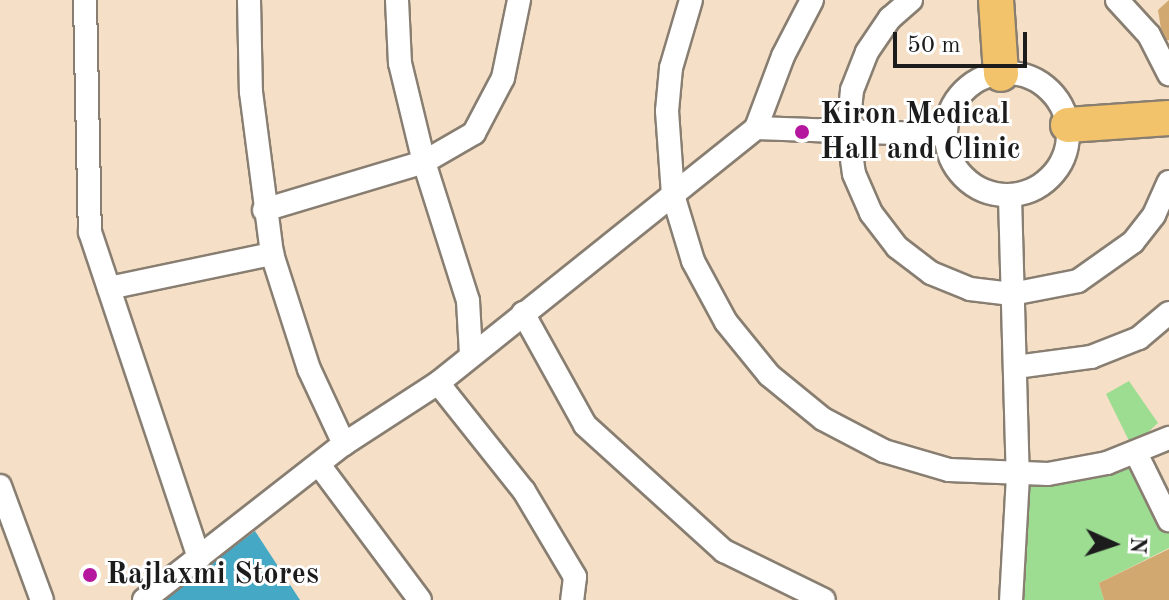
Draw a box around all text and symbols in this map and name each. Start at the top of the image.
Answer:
scale bar [897,16,1031,66]
text: 50 m [907,34,961,58]
place label: Kiron Medical Hall and Clinic [820,97,1021,168]
marker: Kiron Medical Hall and Clinic [791,121,813,143]
north arrow [1073,504,1153,584]
text: N [1126,536,1148,554]
place label: Rajlaxmi Stores [106,557,319,593]
marker: Rajlaxmi Stores [81,566,99,584]

